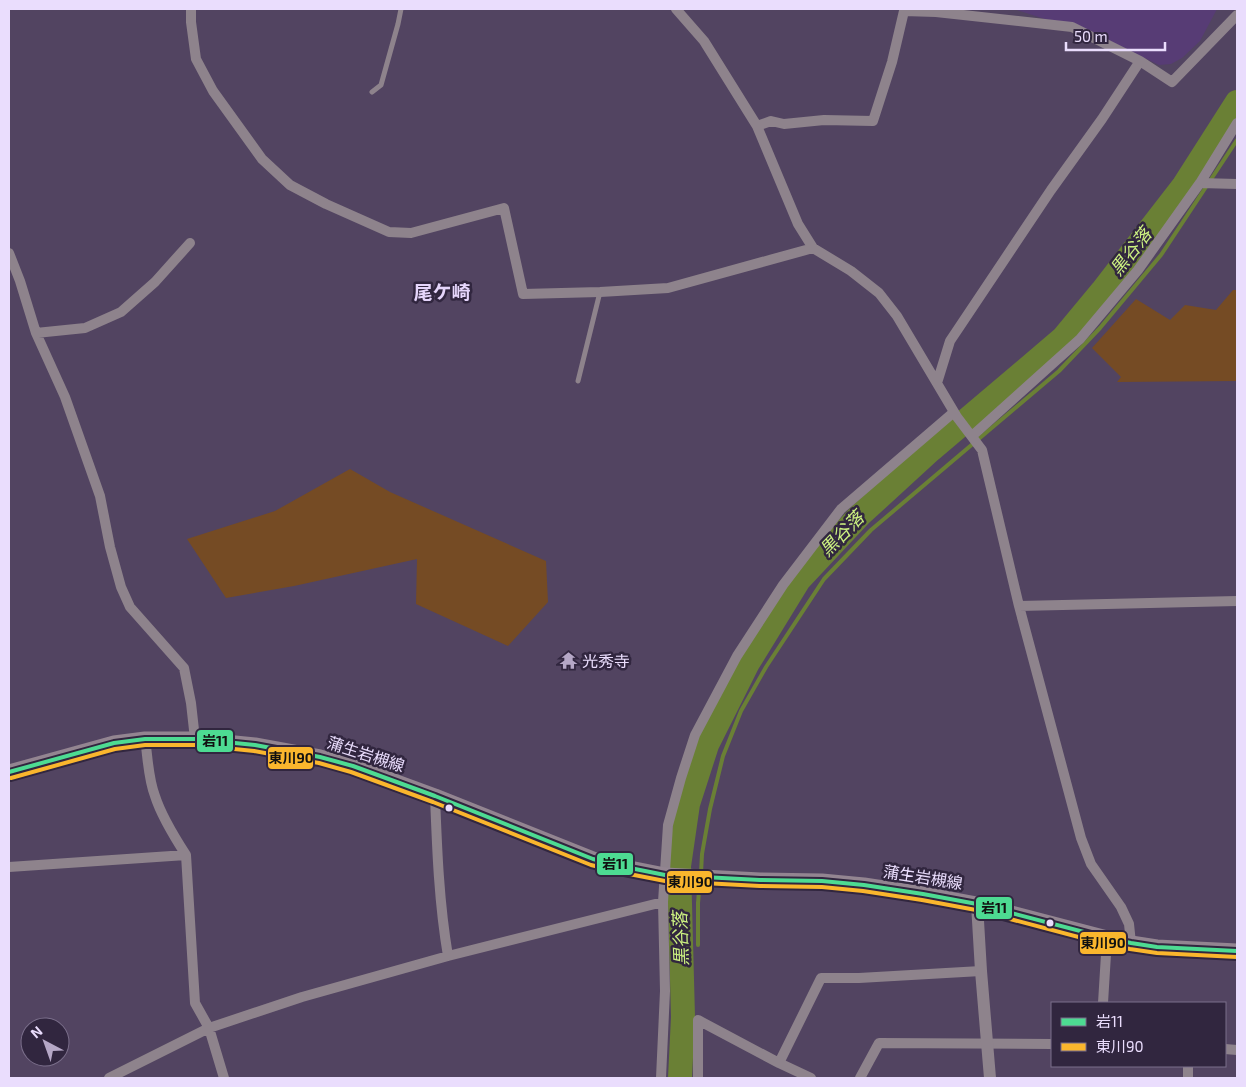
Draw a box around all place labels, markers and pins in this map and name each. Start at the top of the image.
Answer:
temple icon: 光秀寺 [558,651,578,671]
place label: 光秀寺 [582,651,630,670]
unlabelled marker [444,803,454,813]
unlabelled marker [1045,918,1055,928]

